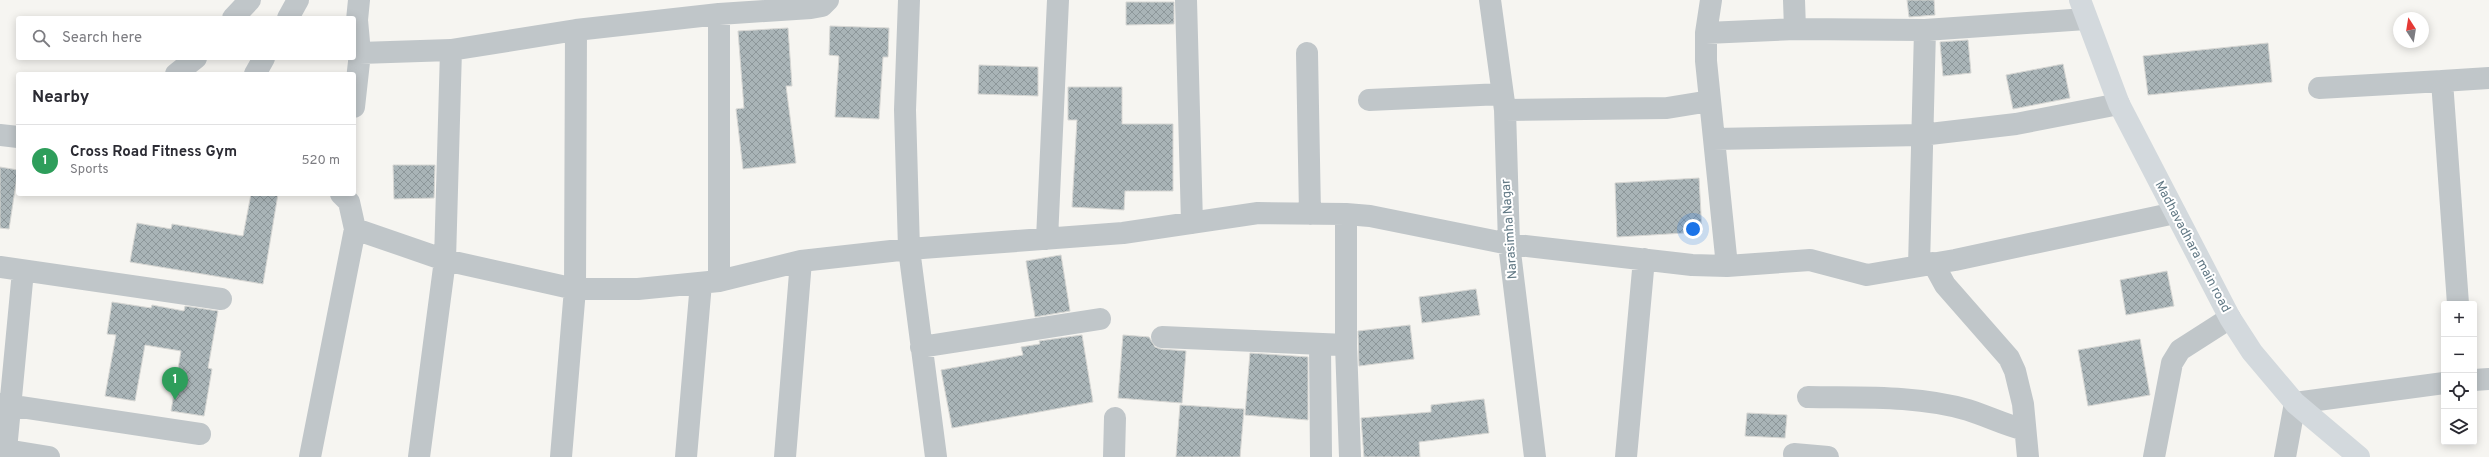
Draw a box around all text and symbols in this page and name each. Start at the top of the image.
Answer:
north arrow [2393,12,2429,48]
search box [16,16,356,60]
icon: search [30,27,52,49]
text: Search here [62,29,142,48]
text: Nearby [32,87,89,109]
text: Cross Road Fitness Gym [70,143,237,162]
text: 1 [42,153,48,169]
text: 520 m [302,153,340,169]
text: Sports [70,162,109,178]
street label: Narasimha Nagar [1499,178,1521,280]
street label: Madhavadhara main road [2151,179,2233,315]
your location [1683,219,1703,239]
map controls [2441,301,2477,445]
button: + [2441,301,2477,337]
button: − [2441,337,2477,373]
pin: 1 [162,367,188,400]
button: locate [2441,373,2477,409]
button: layers [2441,409,2477,445]

